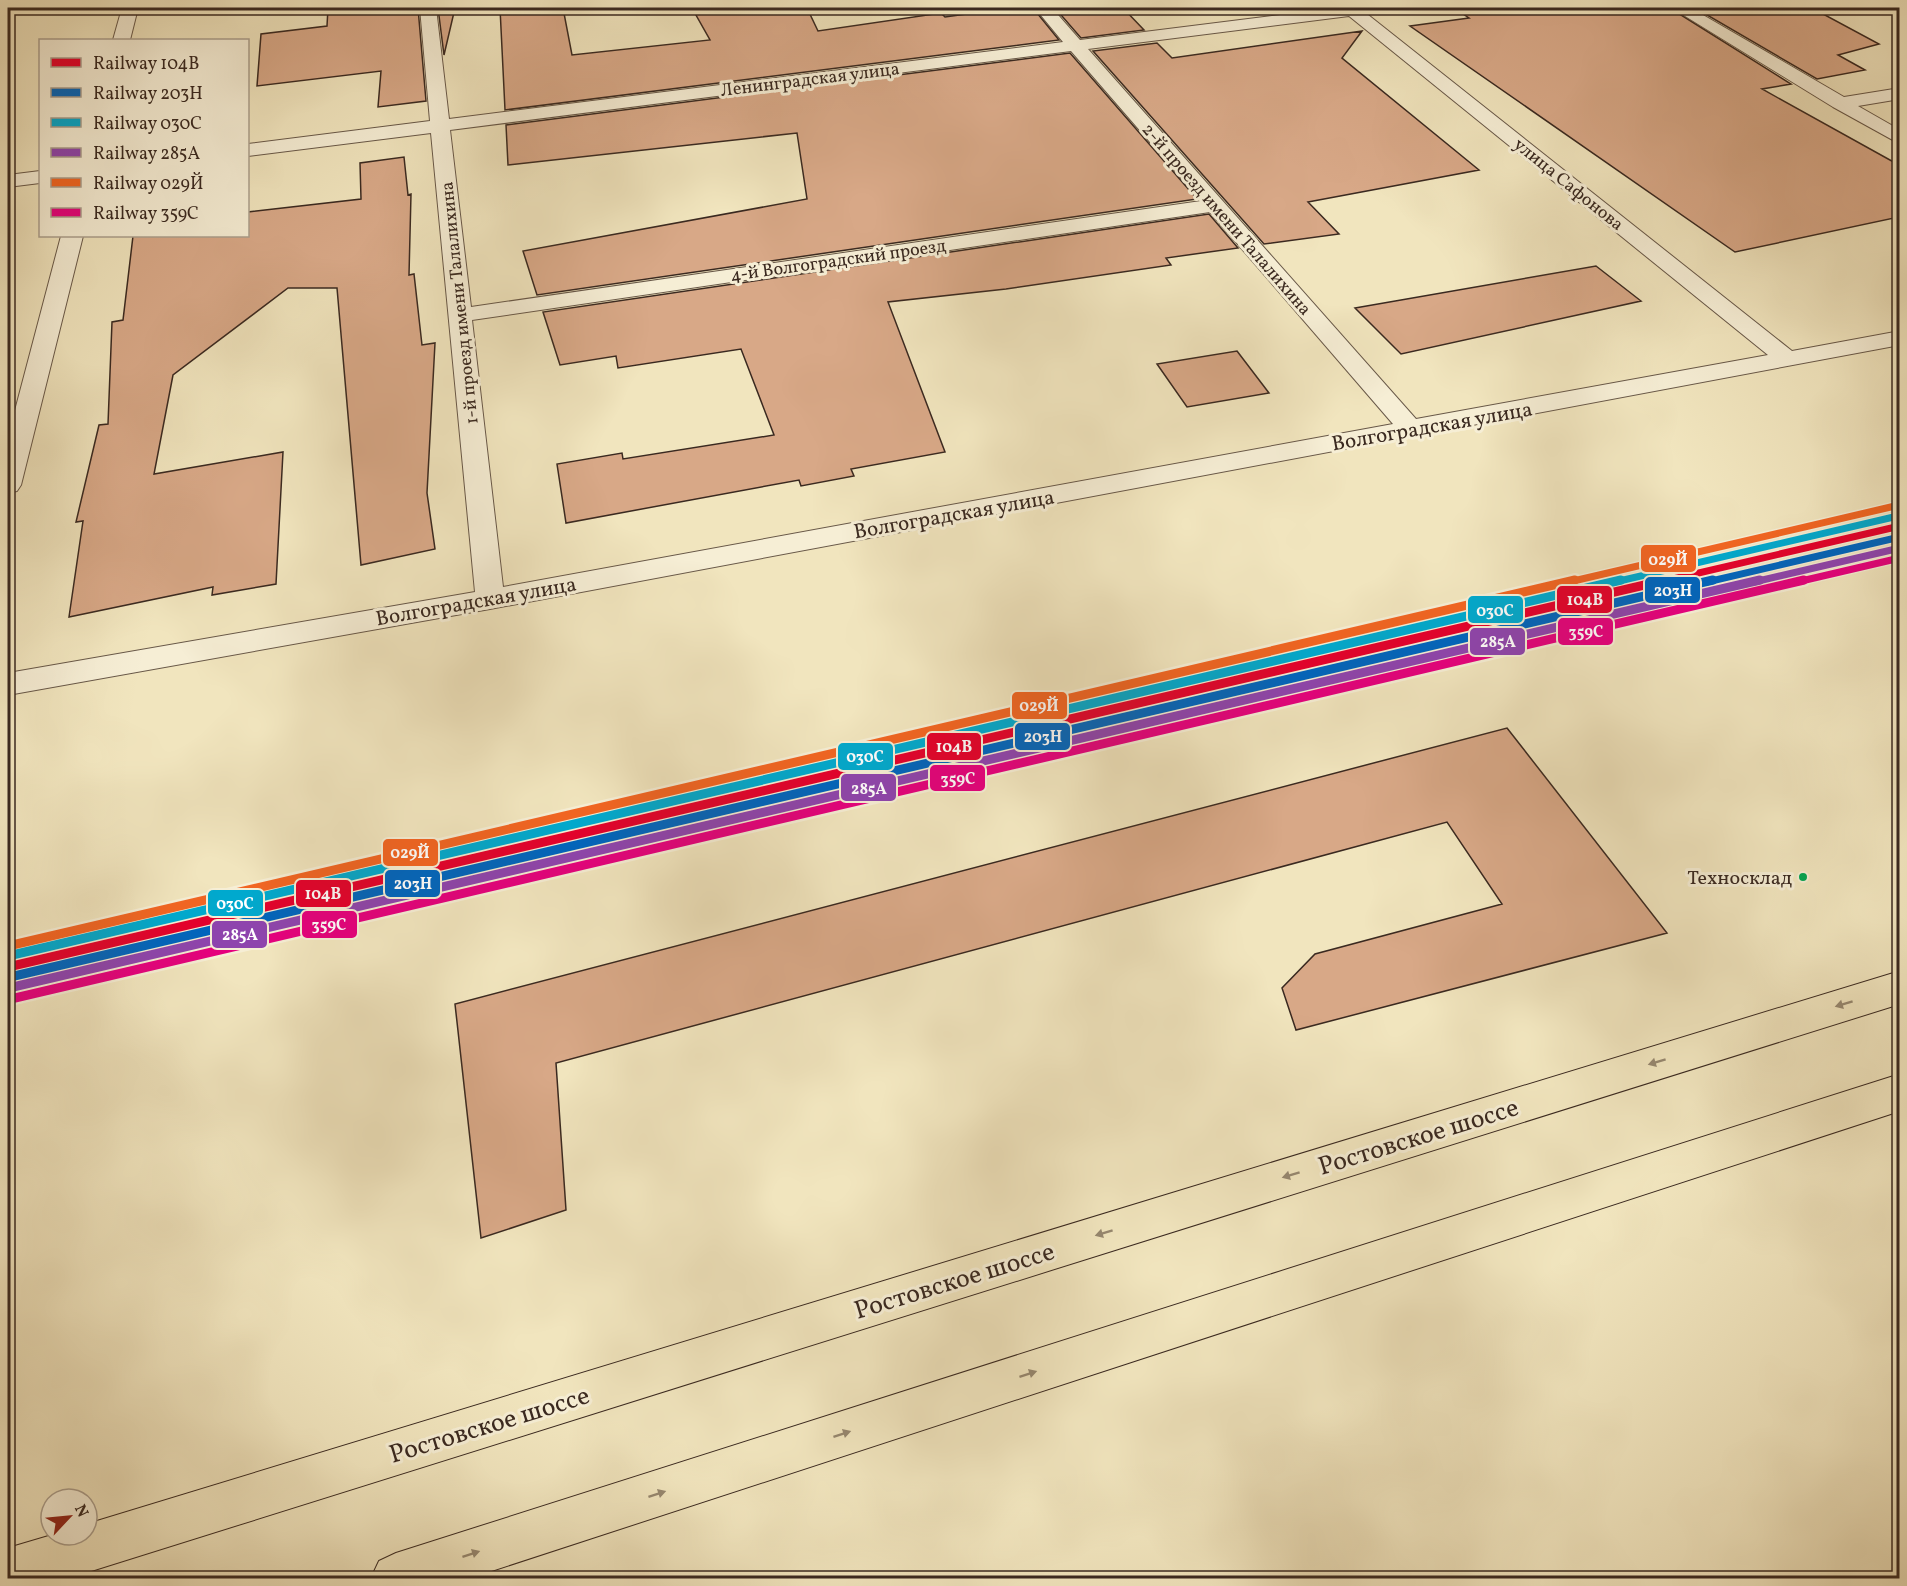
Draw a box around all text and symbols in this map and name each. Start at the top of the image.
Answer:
legend [39,39,249,237]
text: Railway 104В [93,52,200,77]
street label: Ленинградская улица [719,57,901,104]
text: Railway 203Н [93,82,203,107]
text: Railway 030C [93,112,202,137]
street label: 2-й проезд имени Талалихина [1135,118,1316,322]
street label: улица Сафонова [1508,133,1628,237]
text: Railway 285А [93,142,201,167]
text: Railway 029Й [93,172,203,197]
street label: 1-й проезд имени Талалихина [435,180,486,426]
text: Railway 359С [93,202,199,227]
street label: 4-й Волгоградский проезд [729,234,948,289]
street label: Волгоградская улица [1330,396,1535,459]
street label: Волгоградская улица [852,484,1057,547]
line badge: 029Й [1640,544,1697,573]
text: 029Й [1648,549,1688,572]
street label: Волгоградская улица [374,571,579,634]
line badge: 203Н [1644,576,1701,604]
text: 203Н [1654,581,1692,603]
line badge: 104В [1556,585,1613,614]
text: 104В [1567,590,1603,612]
line badge: 030C [1467,595,1524,624]
text: 030C [1476,601,1514,623]
line badge: 359С [1557,617,1614,646]
text: 359С [1569,622,1603,644]
line badge: 285А [1469,627,1526,656]
text: 285А [1480,632,1517,654]
line badge: 029Й [1011,691,1068,720]
text: 029Й [1019,695,1059,718]
line badge: 203Н [1014,722,1071,751]
text: 203Н [1024,727,1062,749]
line badge: 104В [926,732,982,761]
text: 104В [936,737,972,759]
line badge: 030C [837,742,894,771]
text: 030C [846,747,884,769]
line badge: 359С [929,764,986,792]
text: 359С [941,769,975,791]
line badge: 285А [840,773,897,802]
text: 285А [851,779,888,801]
line badge: 029Й [382,838,439,867]
text: 029Й [390,842,430,865]
place label: Техносклад [1687,865,1792,893]
line badge: 203Н [384,869,441,898]
marker: Техносклад [1797,871,1809,883]
text: 203Н [394,874,432,896]
line badge: 104В [295,879,352,908]
text: 104В [305,884,341,906]
line badge: 030C [207,889,264,917]
text: 030C [216,894,254,916]
line badge: 359С [301,910,358,939]
text: 359С [312,915,346,937]
line badge: 285А [211,920,268,949]
text: 285А [222,925,259,947]
one-way arrow [1835,1000,1853,1009]
one-way arrow [1648,1058,1666,1067]
street label: Ростовское шоссе [1314,1090,1523,1185]
one-way arrow [1282,1171,1300,1181]
one-way arrow [1095,1229,1113,1238]
street label: Ростовское шоссе [850,1234,1059,1329]
one-way arrow [1019,1369,1037,1378]
street label: Ростовское шоссе [385,1378,594,1473]
one-way arrow [833,1429,851,1438]
north arrow [39,1487,99,1547]
one-way arrow [648,1489,666,1498]
text: N [68,1501,93,1522]
one-way arrow [462,1549,480,1558]

